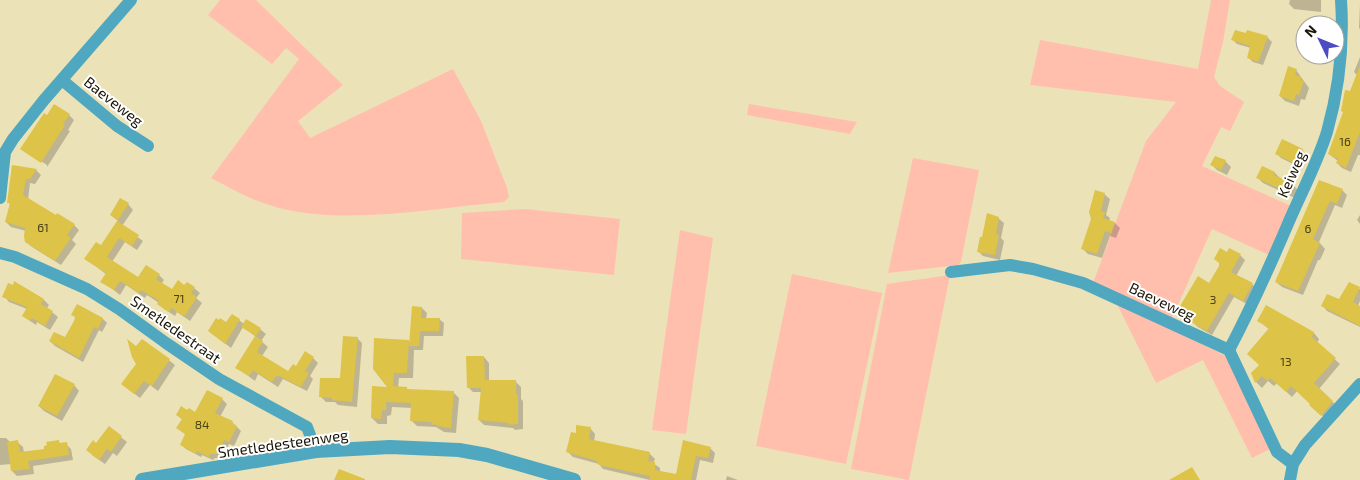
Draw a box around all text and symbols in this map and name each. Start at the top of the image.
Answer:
north arrow [1295,15,1345,65]
text: N [1300,21,1320,40]
street label: Baeveweg [81,72,148,130]
house number: 16 [1339,134,1351,148]
street label: Keiweg [1273,147,1309,200]
house number: 61 [37,220,49,234]
house number: 6 [1305,221,1312,235]
street label: Baeveweg [1126,278,1198,324]
street label: Smetledestraat [127,291,225,367]
house number: 71 [174,291,184,305]
house number: 3 [1210,292,1216,306]
house number: 13 [1280,354,1292,368]
house number: 84 [195,417,209,431]
street label: Smetledesteenweg [217,425,350,461]

